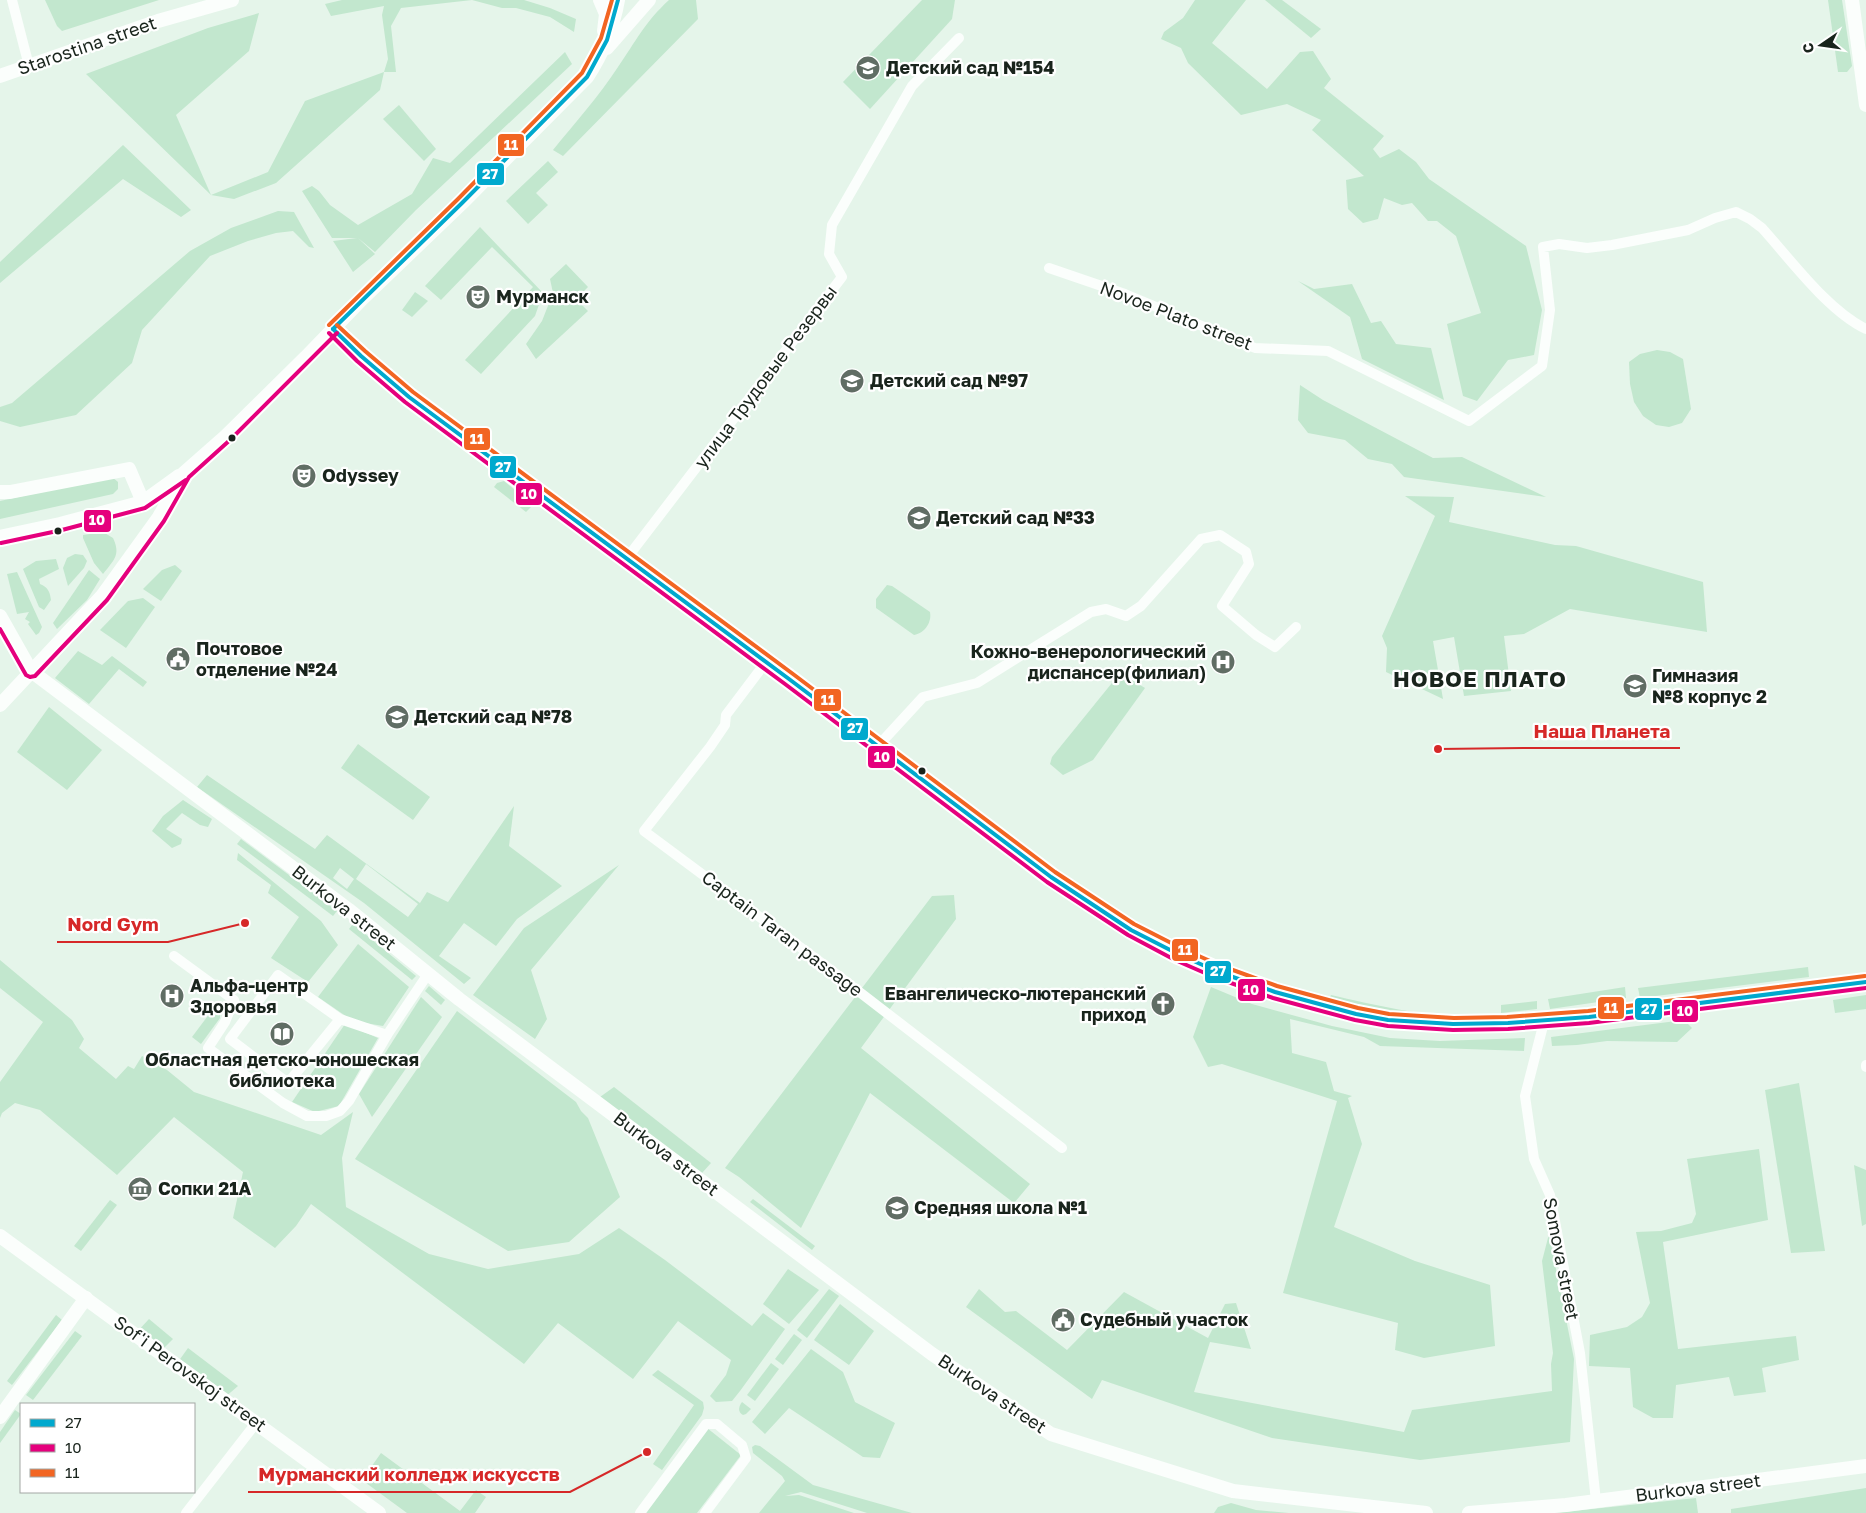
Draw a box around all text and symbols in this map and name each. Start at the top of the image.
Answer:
street label: Starostina street [14,11,159,79]
north arrow [1796,20,1846,70]
text: С [1798,41,1817,55]
school or university icon: Детский сад №154 [855,55,881,81]
place label: Детский сад №154 [886,56,1054,78]
line badge: 11 [497,133,525,157]
text: 11 [504,136,518,153]
line badge: 27 [476,162,505,186]
text: 27 [482,165,498,182]
street label: Novoe Plato street [1097,276,1256,354]
street label: улица Трудовые Резервы [689,281,841,472]
theatre icon: Мурманск [465,284,491,310]
place label: Мурманск [496,285,590,307]
school or university icon: Детский сад №97 [839,368,865,394]
place label: Детский сад №97 [870,369,1028,391]
line badge: 11 [463,427,491,451]
text: 11 [470,430,484,447]
unlabelled marker [227,433,237,443]
line badge: 27 [489,455,517,479]
text: 27 [495,458,511,475]
theatre icon: Odyssey [291,463,317,489]
place label: Odyssey [322,464,399,486]
line badge: 10 [515,482,543,506]
text: 10 [521,485,537,502]
school or university icon: Детский сад №33 [906,505,932,531]
place label: Детский сад №33 [936,506,1095,528]
line badge: 10 [83,509,112,533]
text: 10 [89,511,105,528]
unlabelled marker [53,526,63,536]
place label: Почтовое отделение №24 [196,637,338,680]
place label: Кожно-венерологический диспансер(филиал) [970,640,1206,683]
public building icon: Почтовое отделение №24 [165,646,191,672]
hospital icon: Кожно-венерологический диспансер(филиал) [1210,649,1236,675]
place label: Гимназия №8 корпус 2 [1652,664,1767,707]
district label: НОВОЕ ПЛАТО [1393,665,1567,692]
school or university icon: Гимназия №8 корпус 2 [1622,673,1648,699]
line badge: 11 [813,688,842,712]
text: 11 [821,691,835,708]
school or university icon: Детский сад №78 [384,704,410,730]
place label: Детский сад №78 [414,705,572,727]
callout: Наша Планета [1523,714,1680,748]
line badge: 27 [840,717,869,741]
text: 27 [847,719,863,736]
text: Наша Планета [1534,719,1670,742]
line badge: 10 [867,745,896,769]
text: 10 [874,748,890,765]
unlabelled marker [917,766,927,776]
street label: Burkova street [288,860,401,955]
street label: Captain Taran passage [698,866,867,1001]
callout: Nord Gym [57,908,168,942]
text: Nord Gym [67,912,159,935]
line badge: 11 [1171,938,1199,962]
text: 11 [1178,941,1192,958]
line badge: 27 [1204,960,1232,984]
text: 27 [1210,962,1226,979]
place label: Альфа-центр Здоровья [190,974,308,1017]
line badge: 10 [1237,978,1266,1002]
text: 10 [1243,981,1259,998]
place label: Евангелическо-лютеранский приход [884,982,1146,1025]
hospital icon: Альфа-центр Здоровья [159,983,185,1009]
church icon: Евангелическо-лютеранский приход [1150,991,1176,1017]
line badge: 11 [1597,996,1625,1020]
line badge: 27 [1634,997,1663,1021]
text: 11 [1604,999,1618,1016]
line badge: 10 [1671,999,1699,1023]
text: 27 [1641,1000,1657,1017]
text: 10 [1677,1002,1693,1019]
library icon: Областная детско-юношеская библиотека [269,1021,295,1047]
place label: Областная детско-юношеская библиотека [145,1048,419,1091]
street label: Burkova street [610,1106,724,1200]
museum icon: Сопки 21А [127,1176,153,1202]
place label: Сопки 21А [158,1177,252,1199]
school or university icon: Средняя школа №1 [884,1195,910,1221]
place label: Средняя школа №1 [914,1196,1087,1218]
street label: Somova street [1539,1196,1585,1322]
public building icon: Судебный участок [1050,1307,1076,1333]
place label: Судебный участок [1080,1308,1249,1330]
street label: Sof'i Perovskoj street [110,1310,271,1436]
street label: Burkova street [934,1349,1051,1438]
legend [20,1403,195,1493]
text: 27 [65,1413,82,1431]
text: 10 [65,1438,82,1456]
callout: Мурманский колледж искусств [248,1458,570,1492]
text: Мурманский колледж искусств [258,1462,560,1485]
text: 11 [65,1463,80,1481]
street label: Burkova street [1634,1468,1762,1506]

